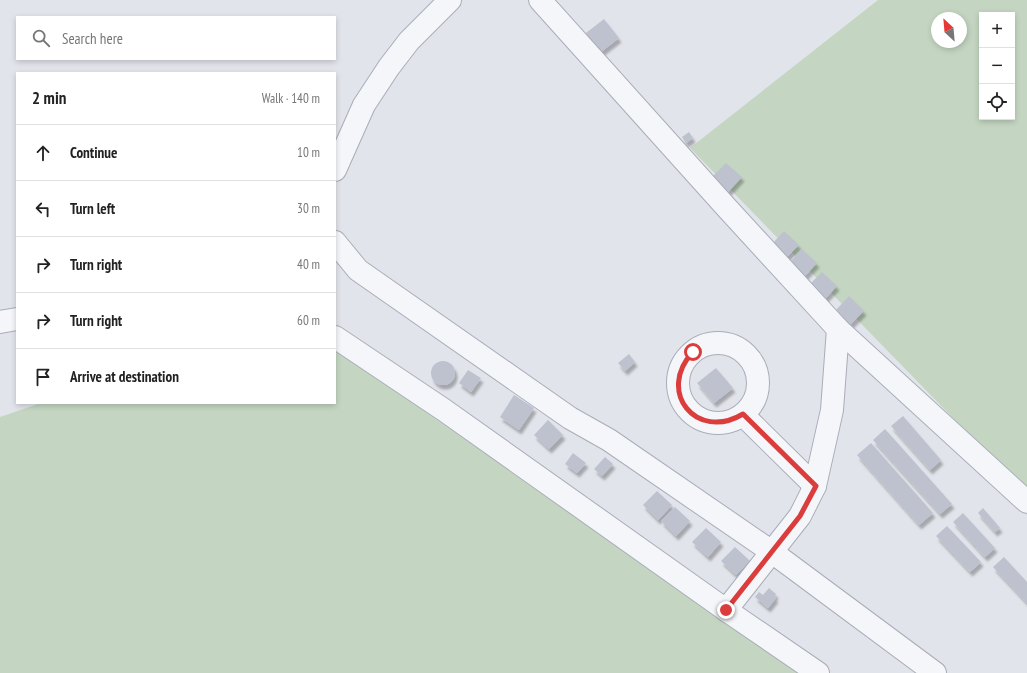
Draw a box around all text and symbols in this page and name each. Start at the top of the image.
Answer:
north arrow [931,12,967,48]
map controls [979,12,1015,120]
button: + [979,12,1015,48]
search box [16,16,336,60]
icon: search [30,27,52,49]
text: Search here [62,29,123,48]
button: − [979,48,1015,84]
button: locate [979,84,1015,120]
text: 2 min [32,87,66,109]
text: Walk · 140 m [262,90,320,107]
icon: ahead [32,142,54,164]
text: Continue [70,143,117,162]
text: 10 m [297,144,320,161]
icon: left [32,198,54,220]
text: Turn left [70,199,115,218]
text: 30 m [297,200,320,217]
icon: right [32,254,54,276]
text: Turn right [70,255,122,274]
text: 40 m [297,256,320,273]
icon: right [32,310,54,332]
text: Turn right [70,311,122,330]
text: 60 m [297,312,320,329]
route start [684,343,702,361]
icon: arrive [32,366,54,388]
text: Arrive at destination [70,367,179,386]
route end [717,601,735,619]

